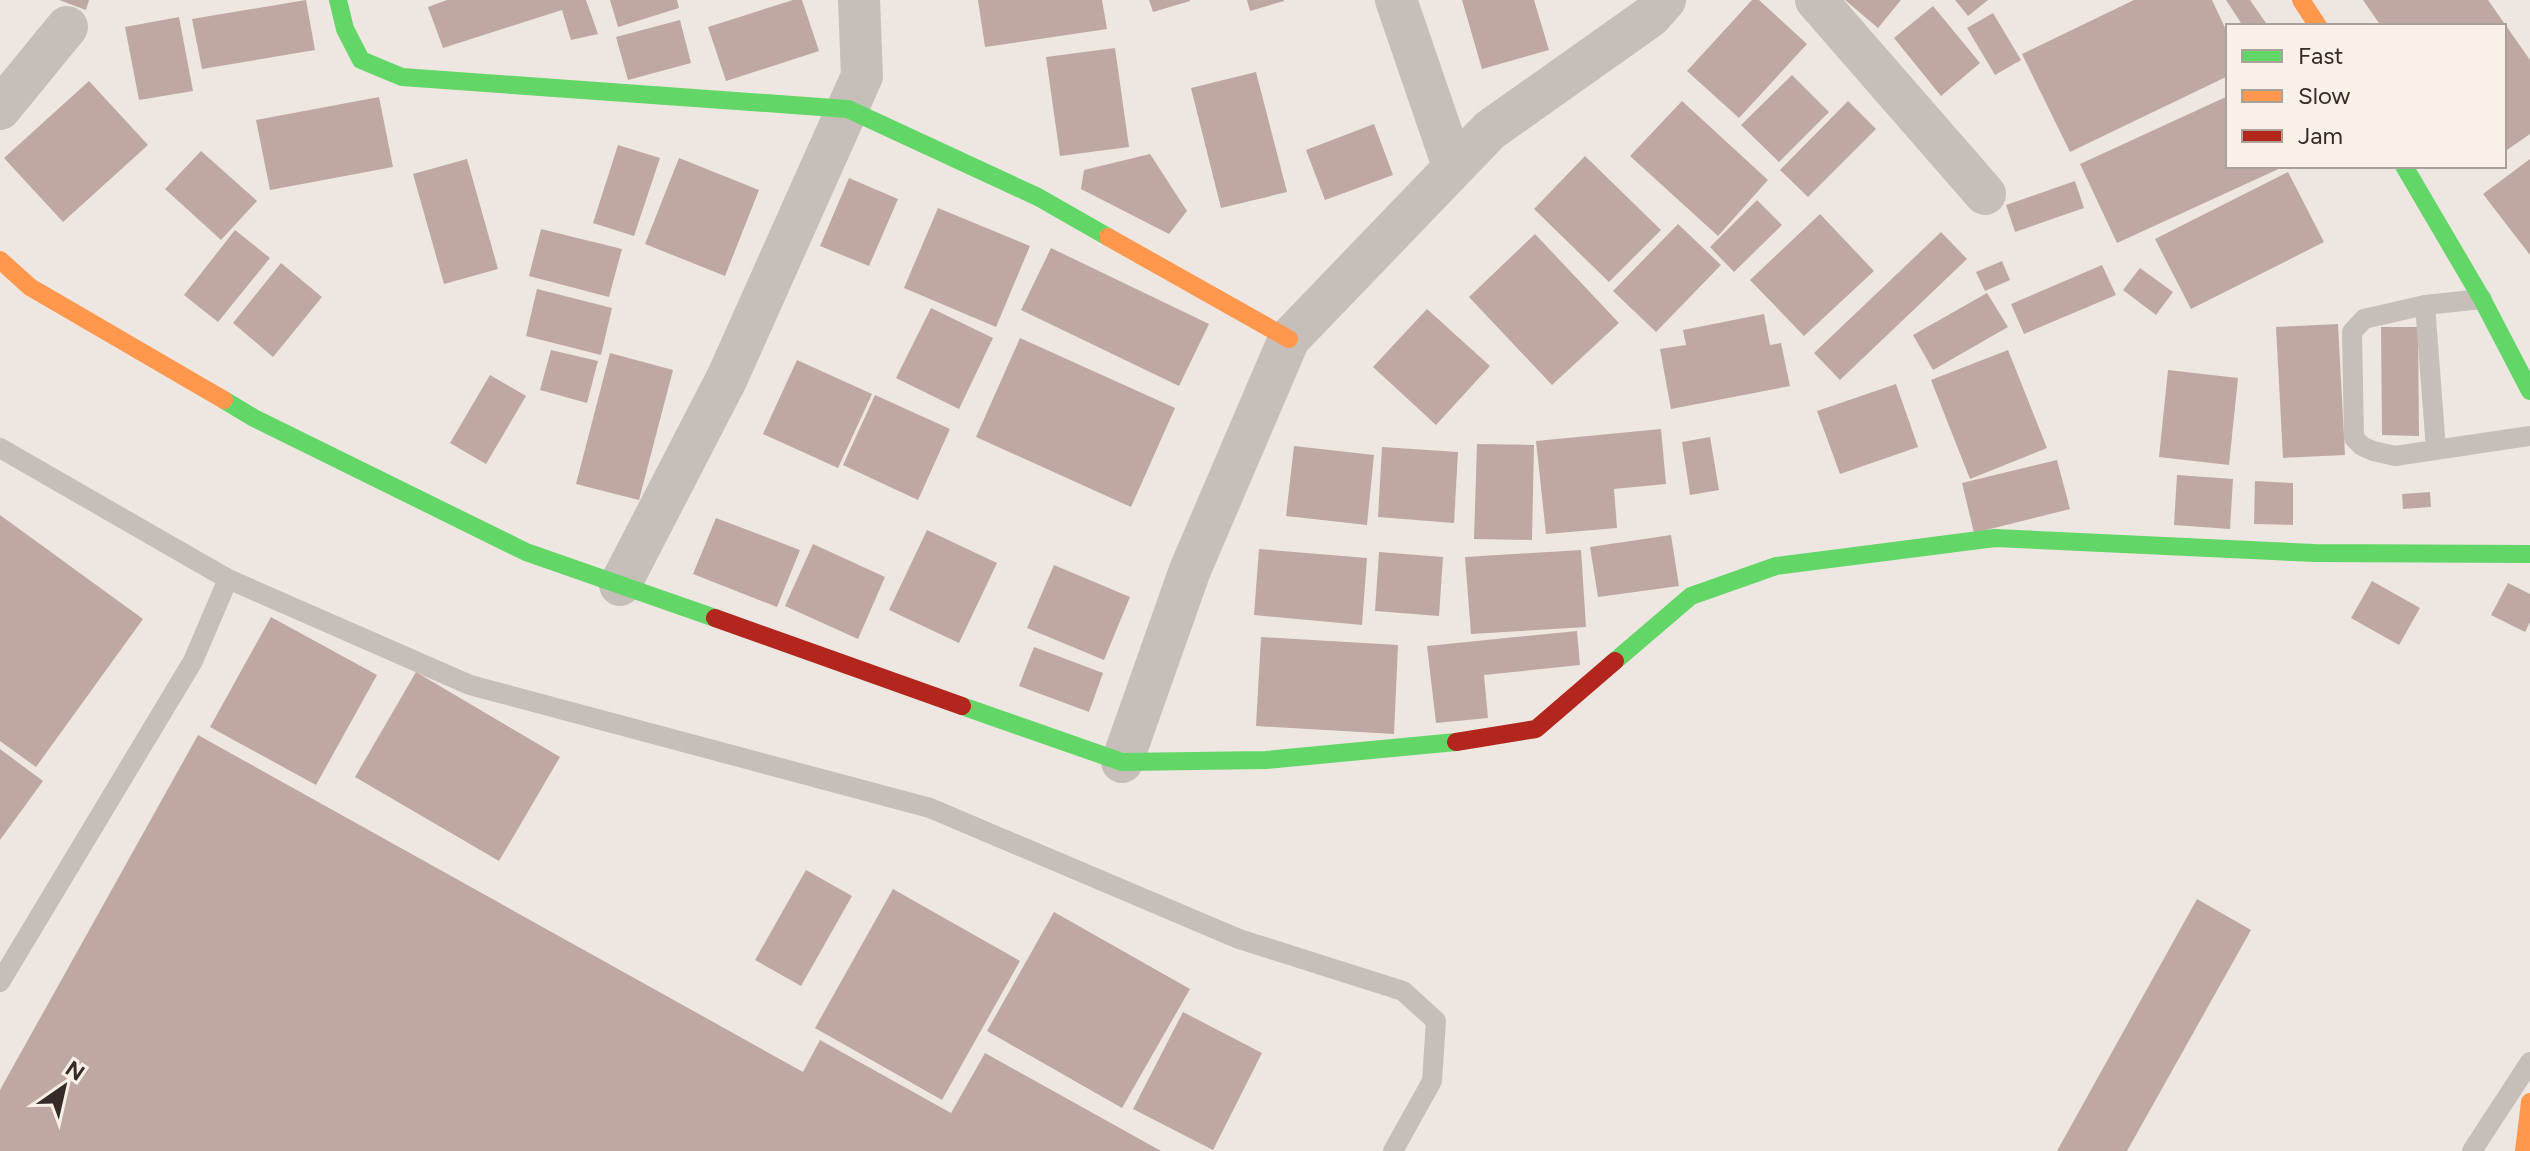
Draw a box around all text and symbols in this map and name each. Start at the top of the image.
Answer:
legend [2226,24,2506,168]
text: Fast [2298,41,2343,70]
text: Slow [2298,81,2351,110]
text: Jam [2298,121,2343,150]
north arrow [24,1047,104,1127]
text: N [60,1055,90,1087]

